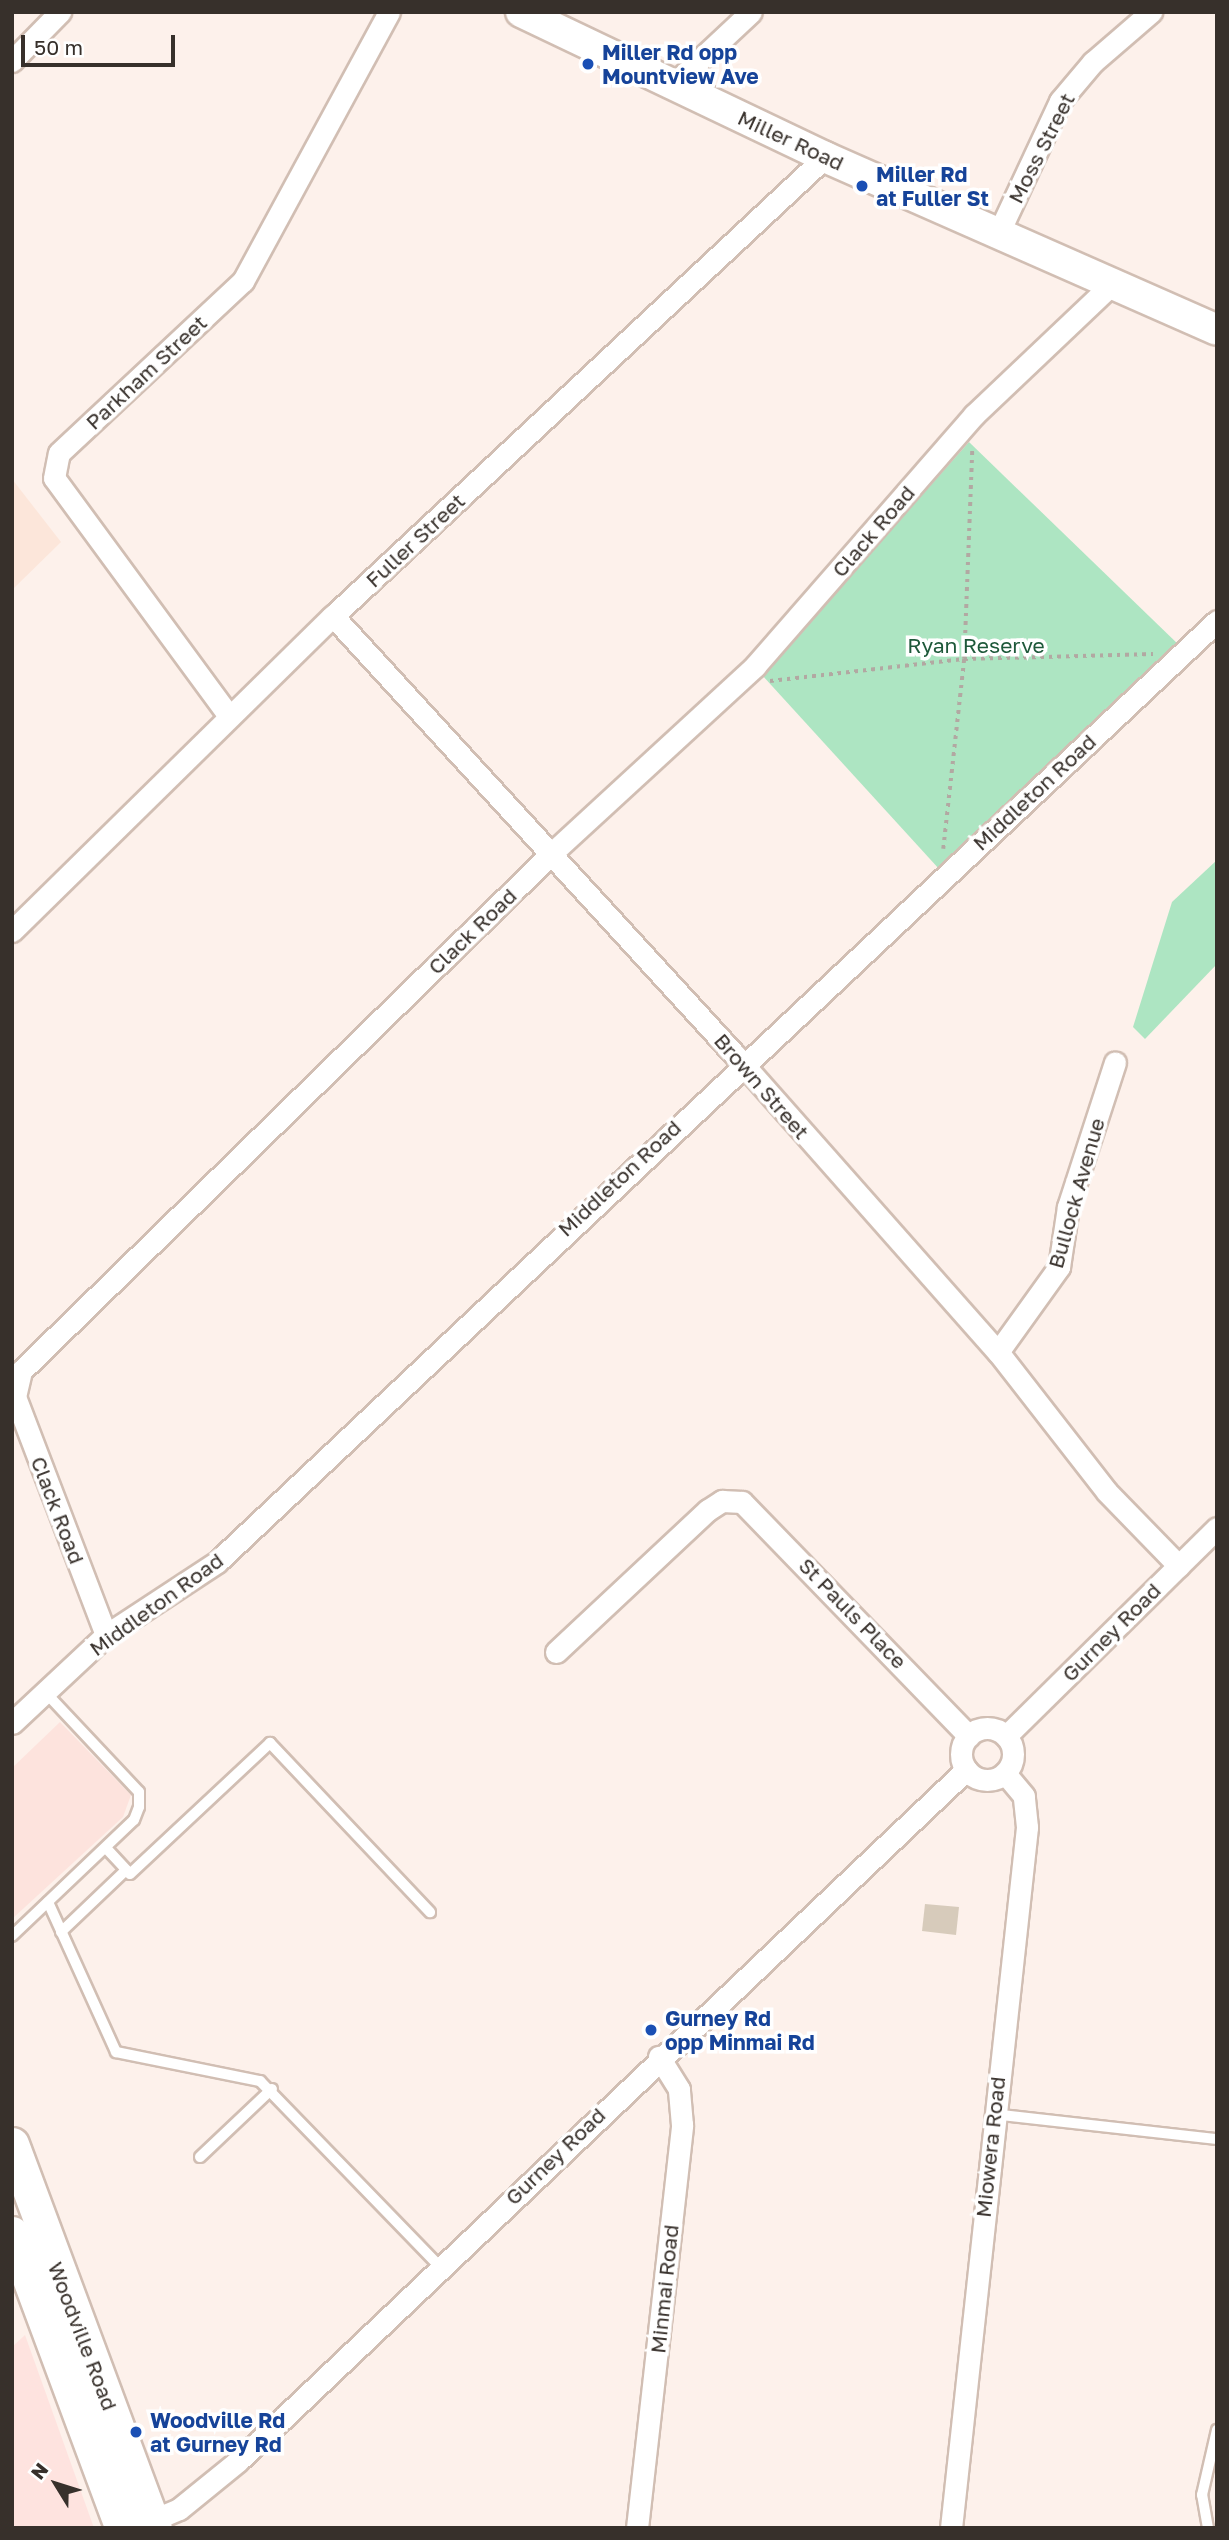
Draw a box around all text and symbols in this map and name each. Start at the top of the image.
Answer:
scale bar [24,21,178,65]
text: 50 m [34,34,83,60]
place label: Miller Rd opp Mountview Ave [602,39,759,89]
marker: Miller Rd opp Mountview Ave [580,56,596,72]
street label: Moss Street [1002,89,1080,207]
street label: Miller Road [734,104,848,176]
place label: Miller Rd at Fuller St [876,161,989,211]
marker: Miller Rd at Fuller St [854,178,870,194]
street label: Parkham Street [80,310,212,434]
street label: Clack Road [826,480,920,582]
street label: Fuller Street [360,488,470,592]
park label: Ryan Reserve [907,632,1045,658]
street label: Middleton Road [967,729,1101,855]
street label: Clack Road [423,883,521,979]
street label: Brown Street [709,1028,815,1144]
street label: Middleton Road [552,1115,686,1241]
street label: Bullock Avenue [1042,1115,1110,1271]
street label: Clack Road [26,1453,90,1567]
street label: Middleton Road [84,1547,228,1661]
street label: St Pauls Place [794,1553,912,1673]
street label: Gurney Road [1057,1578,1165,1686]
place label: Gurney Rd opp Minmai Rd [665,2005,815,2055]
marker: Gurney Rd opp Minmai Rd [643,2022,659,2038]
street label: Miowera Road [970,2075,1010,2219]
street label: Gurney Road [500,2102,610,2210]
street label: Minmai Road [645,2223,683,2355]
street label: Woodville Road [43,2258,123,2414]
place label: Woodville Rd at Gurney Rd [150,2407,285,2457]
marker: Woodville Rd at Gurney Rd [128,2424,144,2440]
north arrow [21,2449,91,2519]
text: N [26,2458,53,2484]

